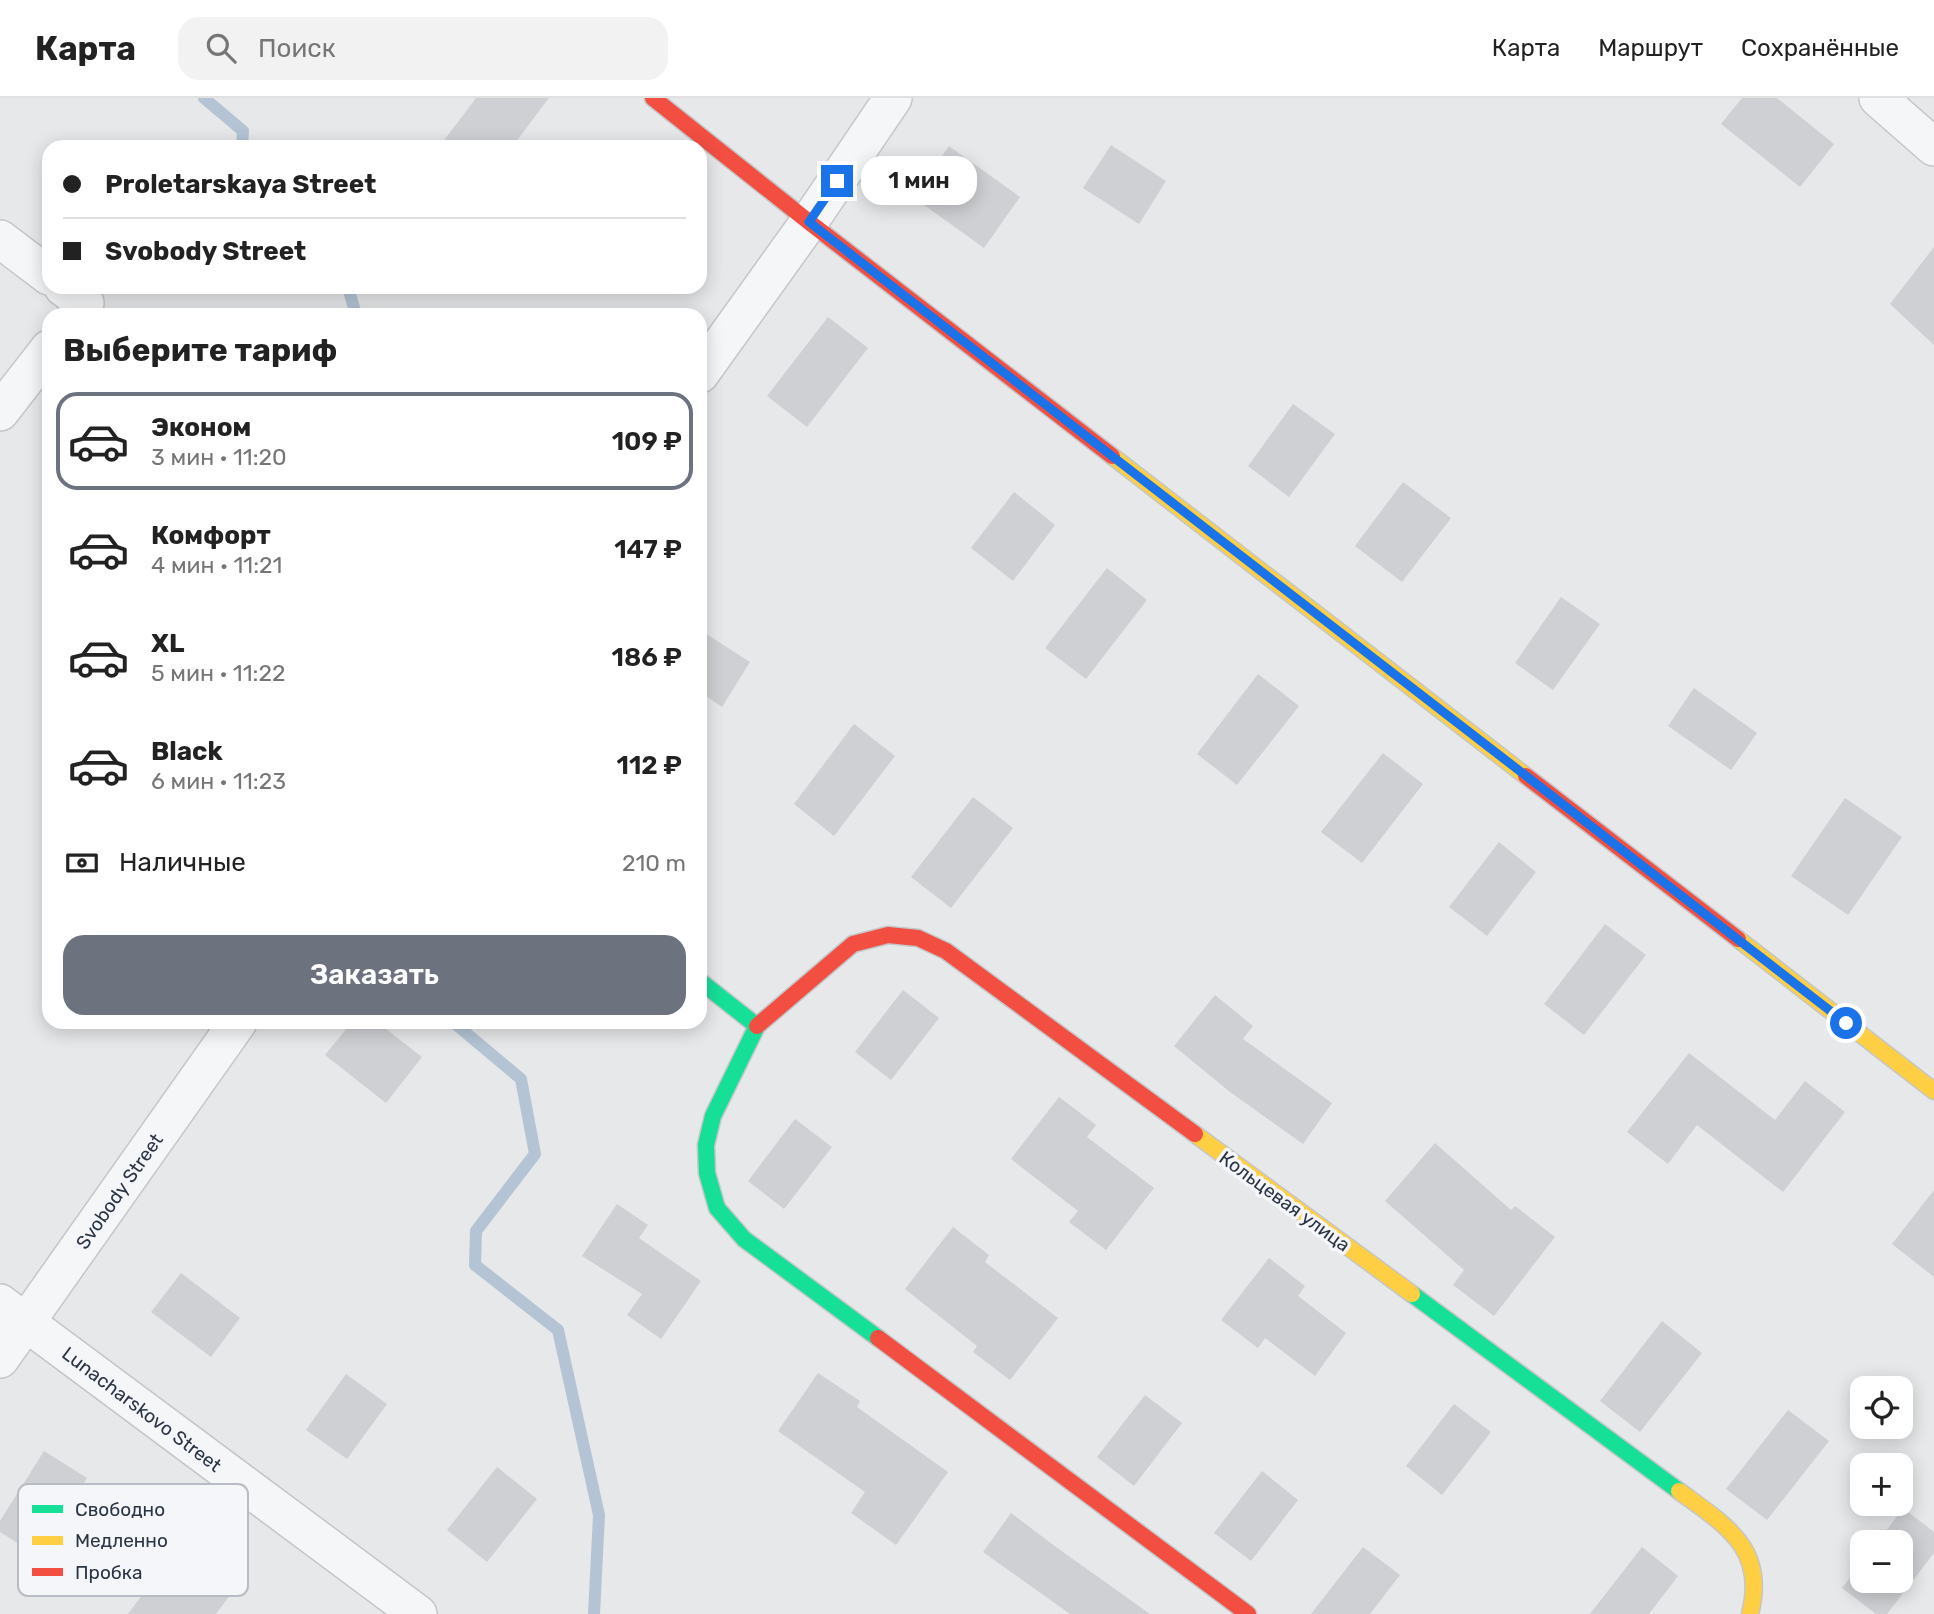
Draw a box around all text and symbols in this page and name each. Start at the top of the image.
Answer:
search box [178,17,668,80]
text: Карта [35,29,136,68]
icon: search [202,29,240,67]
text: Поиск [258,33,336,64]
text: Карта [1492,34,1560,62]
text: Маршрут [1598,34,1703,62]
text: Сохранённые [1741,34,1899,62]
callout: 1 мин [862,156,977,206]
route end [821,165,853,197]
text: 1 мин [888,166,950,194]
text: Proletarskaya Street [105,169,376,200]
text: Svobody Street [105,236,306,267]
text: Выберите тариф [63,331,337,369]
icon: car [67,410,130,473]
text: Эконом [151,412,251,443]
text: 109 ₽ [612,426,682,457]
text: 3 мин · 11:20 [151,443,287,471]
icon: car [67,518,130,581]
text: Комфорт [151,520,271,551]
text: 147 ₽ [614,534,682,565]
text: 4 мин · 11:21 [151,551,282,579]
icon: car [67,626,130,689]
text: XL [151,628,184,659]
text: 186 ₽ [611,642,682,673]
text: 5 мин · 11:22 [151,659,285,687]
icon: car [67,734,130,797]
text: Black [151,736,223,767]
text: 112 ₽ [616,750,682,781]
text: 6 мин · 11:23 [151,767,286,795]
icon: cash [63,844,101,882]
text: Наличные [119,847,246,878]
text: 210 m [622,849,686,877]
button: Заказать [63,935,686,1015]
route start [1830,1007,1862,1039]
street label: Svobody Street [71,1129,168,1254]
street label: Кольцевая улица [1215,1146,1355,1257]
street label: Lunacharskovo Street [57,1342,226,1477]
map controls [1850,1376,1913,1593]
button: locate [1850,1376,1913,1439]
button: + [1850,1453,1913,1516]
legend [18,1484,248,1596]
text: Свободно [75,1498,165,1521]
text: Медленно [75,1529,168,1552]
button: − [1850,1530,1913,1593]
text: Пробка [75,1561,143,1584]

